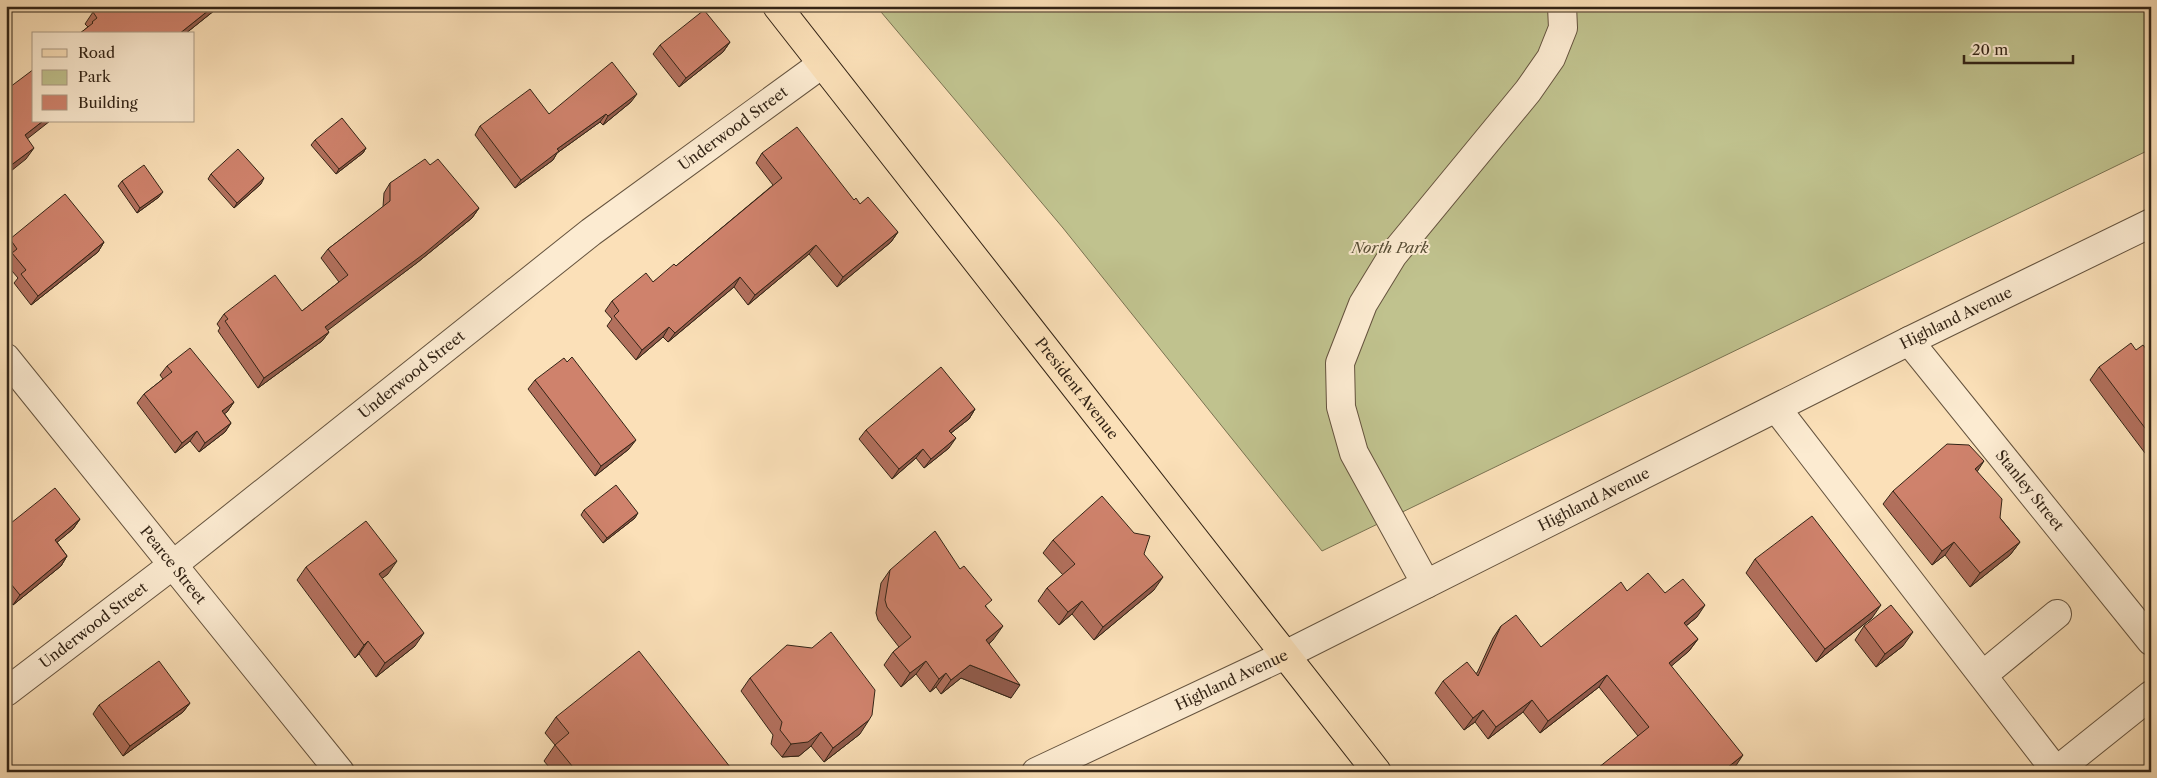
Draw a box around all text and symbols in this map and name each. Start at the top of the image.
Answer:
legend [32,32,195,122]
scale bar [1964,32,2073,64]
text: 20 m [1972,40,2008,59]
text: Road [78,43,115,62]
text: Park [78,67,112,86]
street label: Underwood Street [674,82,792,174]
text: Building [78,93,138,112]
park label: North Park [1350,238,1429,257]
street label: Highland Avenue [1897,282,2015,353]
street label: Underwood Street [354,326,469,422]
street label: President Avenue [1031,333,1123,443]
street label: Stanley Street [1992,446,2069,535]
street label: Highland Avenue [1535,463,1653,535]
street label: Pearce Street [136,522,211,608]
street label: Underwood Street [35,577,151,672]
street label: Highland Avenue [1172,645,1291,714]

